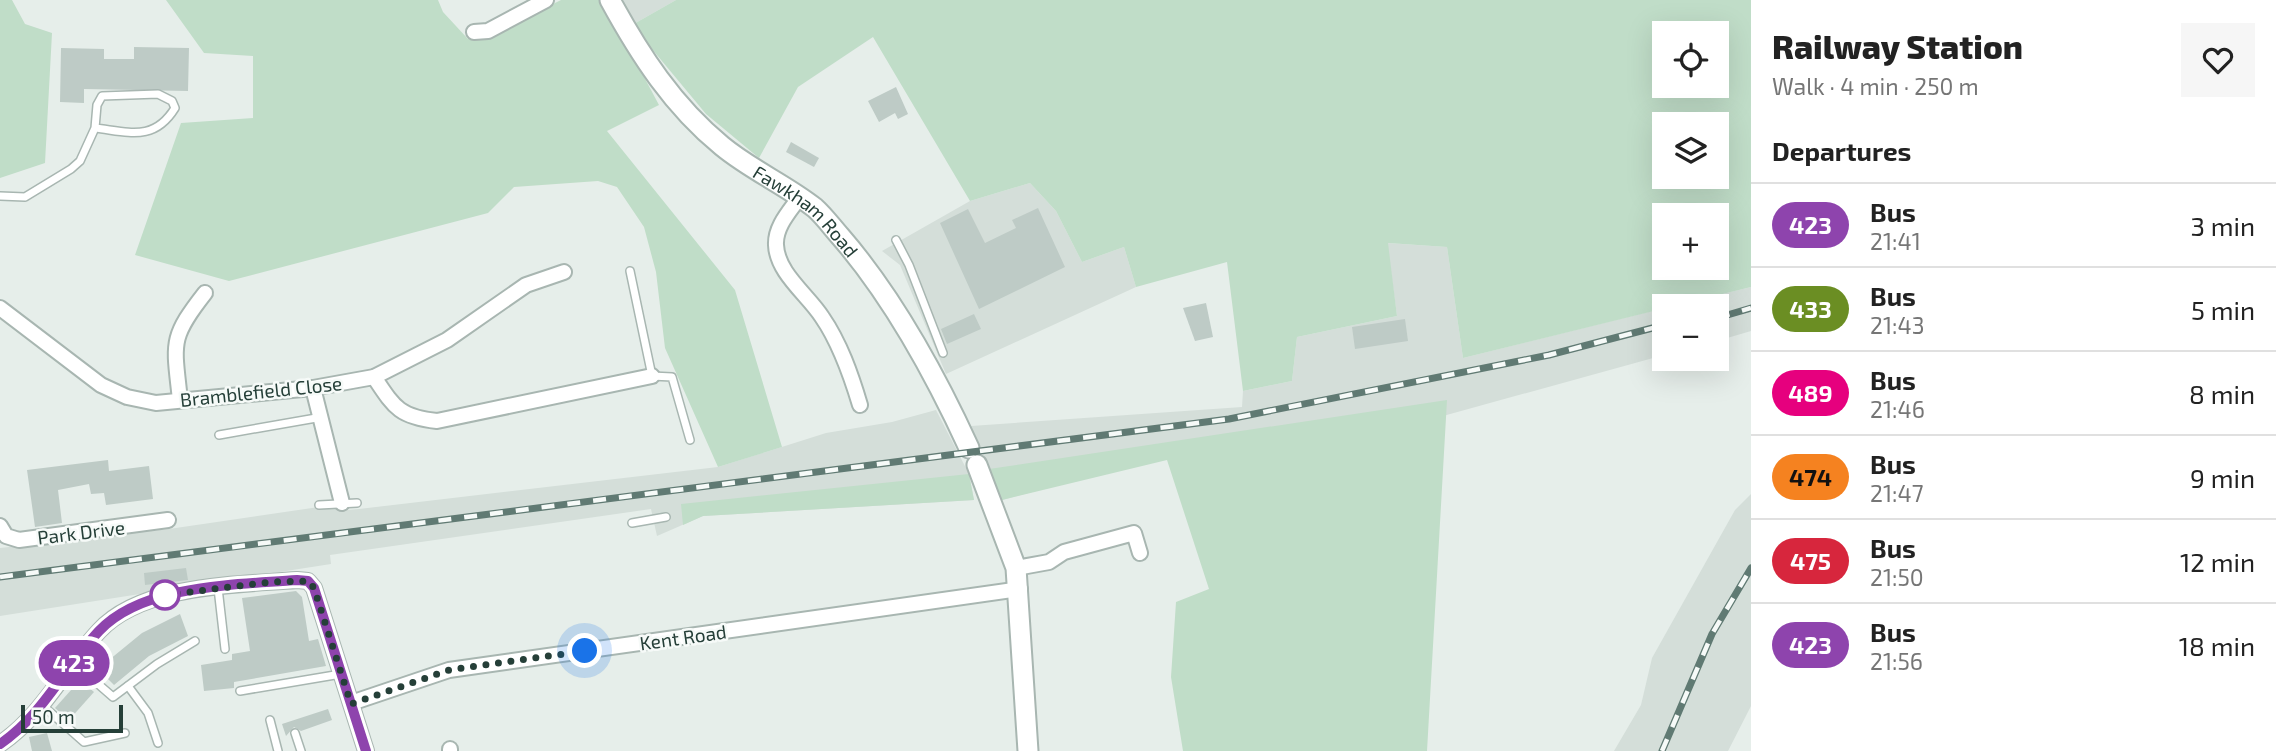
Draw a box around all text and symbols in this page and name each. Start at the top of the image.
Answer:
map controls [1652,21,1729,371]
button: locate [1652,21,1729,98]
button: heart [2181,23,2255,97]
text: Railway Station [1772,26,2023,66]
text: Walk · 4 min · 250 m [1772,72,1979,100]
button: layers [1652,112,1729,189]
text: Departures [1772,135,1911,166]
street label: Fawkham Road [750,160,864,261]
text: Bus [1870,196,1916,227]
button: + [1652,203,1729,280]
text: 423 [1789,210,1832,239]
text: 3 min [2190,210,2255,241]
text: 21:41 [1870,227,1921,255]
text: Bus [1870,280,1916,311]
button: − [1652,294,1729,371]
text: 433 [1789,294,1832,323]
text: 5 min [2191,294,2255,325]
text: 21:43 [1870,311,1924,339]
text: Bus [1870,364,1916,395]
street label: Bramblefield Close [179,371,343,411]
text: 489 [1788,378,1833,407]
text: 8 min [2189,378,2255,409]
text: 21:46 [1870,395,1925,423]
text: Bus [1870,448,1916,479]
text: 474 [1789,462,1832,491]
text: 9 min [2190,462,2255,493]
text: 21:47 [1870,479,1923,507]
street label: Park Drive [36,515,126,549]
text: Bus [1870,532,1916,563]
text: 475 [1790,546,1831,575]
text: 12 min [2180,546,2255,577]
text: 21:50 [1870,563,1924,591]
unlabelled marker [150,580,180,610]
text: Bus [1870,616,1916,647]
street label: Kent Road [638,620,728,654]
text: 423 [1789,630,1832,659]
text: 18 min [2179,630,2255,661]
your location [567,633,602,668]
line badge: 423 [34,640,114,686]
text: 21:56 [1870,647,1923,675]
text: 423 [53,648,95,677]
scale bar [21,702,122,734]
text: 50 m [32,705,75,728]

